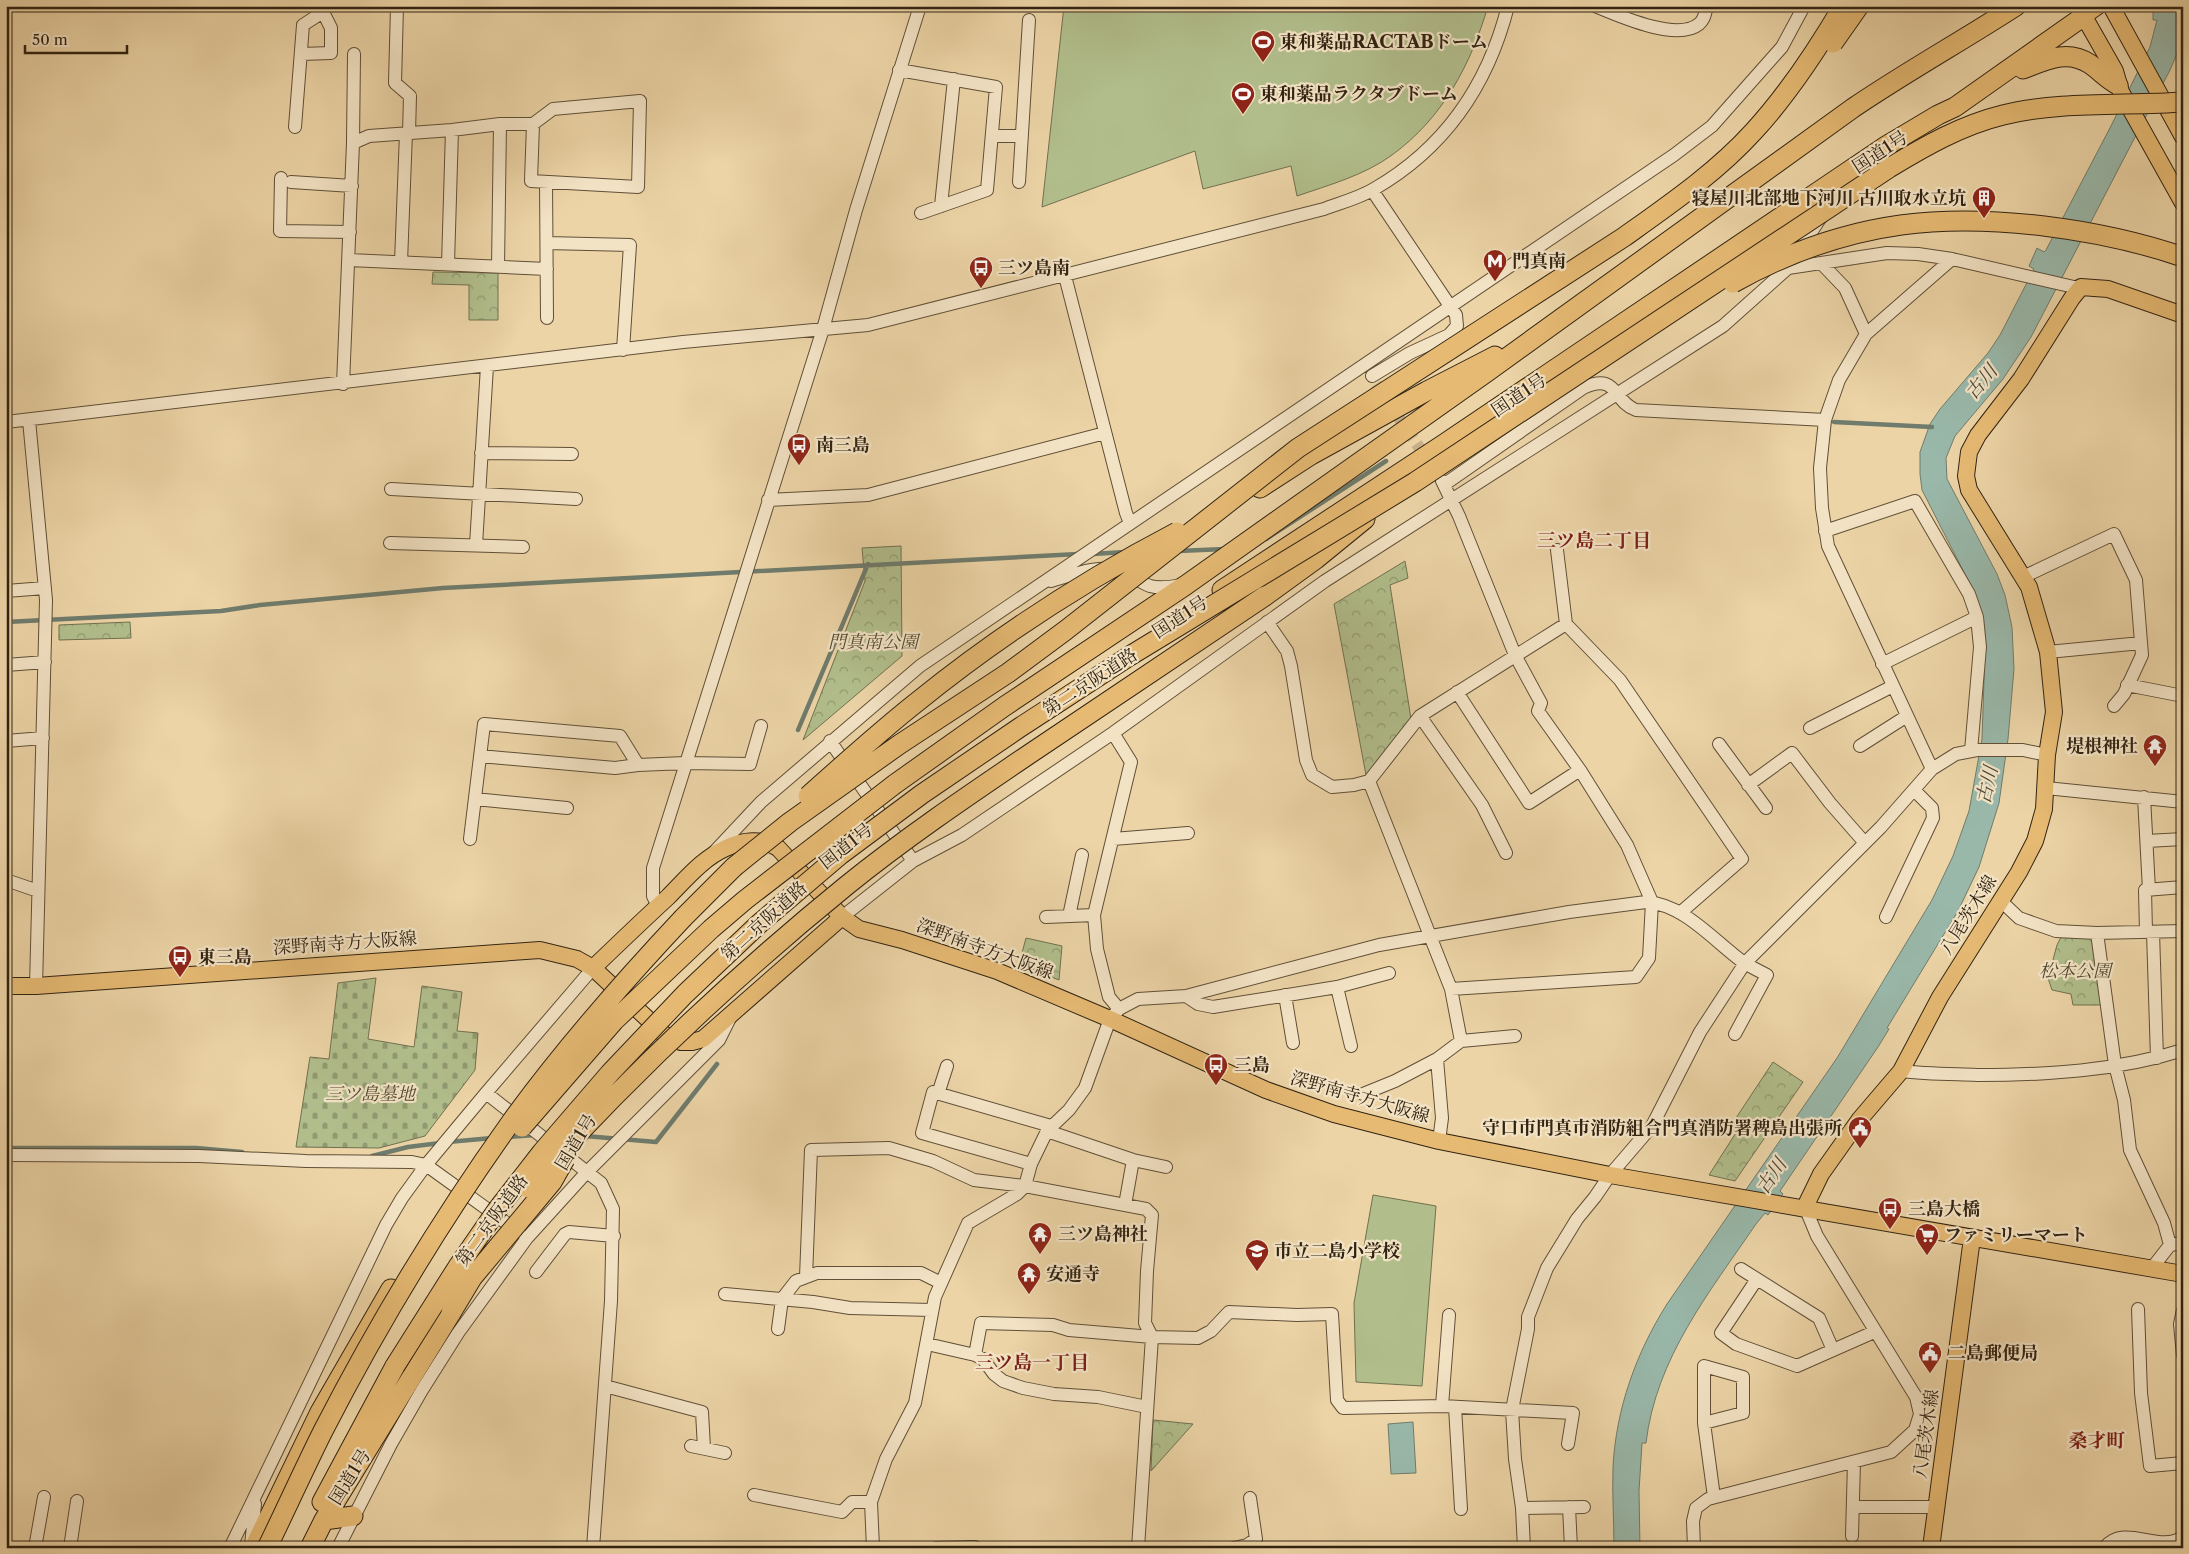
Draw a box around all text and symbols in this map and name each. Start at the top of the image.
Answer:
scale bar [25,22,128,54]
sports icon: 東和薬品RACTABドーム [1250,29,1276,63]
text: 50 m [32,30,68,49]
place label: 東和薬品RACTABドーム [1280,31,1488,53]
sports icon: 東和薬品ラクタブドーム [1230,81,1256,115]
place label: 東和薬品ラクタブドーム [1260,83,1458,105]
street label: 国道1号 [1848,126,1912,178]
building icon: 寝屋川北部地下河川 古川取水立坑 [1971,185,1997,219]
place label: 寝屋川北部地下河川 古川取水立坑 [1691,187,1966,209]
metro station icon: 門真南 [1482,248,1508,282]
place label: 門真南 [1512,250,1566,272]
bus stop icon: 三ツ島南 [968,255,994,289]
place label: 三ツ島南 [998,257,1070,279]
water label: 古川 [1960,359,2003,404]
street label: 国道1号 [1487,369,1551,421]
bus stop icon: 南三島 [786,432,812,466]
place label: 南三島 [816,434,870,456]
district label: 三ツ島二丁目 [1537,529,1651,552]
street label: 国道1号 [1148,591,1212,643]
park label: 門真南公園 [828,631,921,653]
street label: 第二京阪道路 [1039,643,1141,721]
temple icon: 堤根神社 [2142,733,2168,767]
place label: 堤根神社 [2066,735,2138,757]
water label: 古川 [1972,762,2003,806]
street label: 国道1号 [815,818,877,874]
street label: 八尾茨木線 [1935,871,2001,959]
street label: 第二京阪道路 [717,877,811,965]
street label: 深野南寺方大阪線 [914,914,1056,984]
street label: 深野南寺方大阪線 [272,927,418,959]
bus stop icon: 東三島 [167,944,193,978]
place label: 東三島 [198,946,252,968]
park label: 松本公園 [2039,960,2114,982]
bus stop icon: 三島 [1203,1052,1229,1086]
place label: 三島 [1234,1054,1270,1076]
street label: 深野南寺方大阪線 [1288,1067,1432,1127]
park label: 三ツ島墓地 [325,1083,417,1105]
street label: 国道1号 [551,1110,601,1174]
public building icon: 守口市門真市消防組合門真消防署稗島出張所 [1847,1115,1873,1149]
place label: 守口市門真市消防組合門真消防署稗島出張所 [1482,1117,1842,1139]
water label: 古川 [1751,1152,1792,1198]
street label: 第二京阪道路 [451,1170,533,1270]
bus stop icon: 三島大橋 [1877,1196,1903,1230]
place label: 三島大橋 [1908,1198,1980,1220]
temple icon: 三ツ島神社 [1027,1221,1053,1255]
supermarket icon: ファミリーマート [1914,1222,1940,1256]
place label: 三ツ島神社 [1058,1223,1148,1245]
place label: ファミリーマート [1944,1224,2088,1246]
school or university icon: 市立二島小学校 [1244,1238,1270,1272]
place label: 市立二島小学校 [1274,1240,1400,1262]
temple icon: 安通寺 [1016,1261,1042,1295]
place label: 安通寺 [1046,1263,1100,1285]
public building icon: 二島郵便局 [1917,1340,1943,1374]
place label: 二島郵便局 [1948,1342,2038,1364]
district label: 三ツ島一丁目 [975,1351,1089,1374]
street label: 八尾茨木線 [1909,1388,1943,1480]
district label: 桑才町 [2068,1429,2126,1452]
street label: 国道1号 [324,1445,376,1509]

